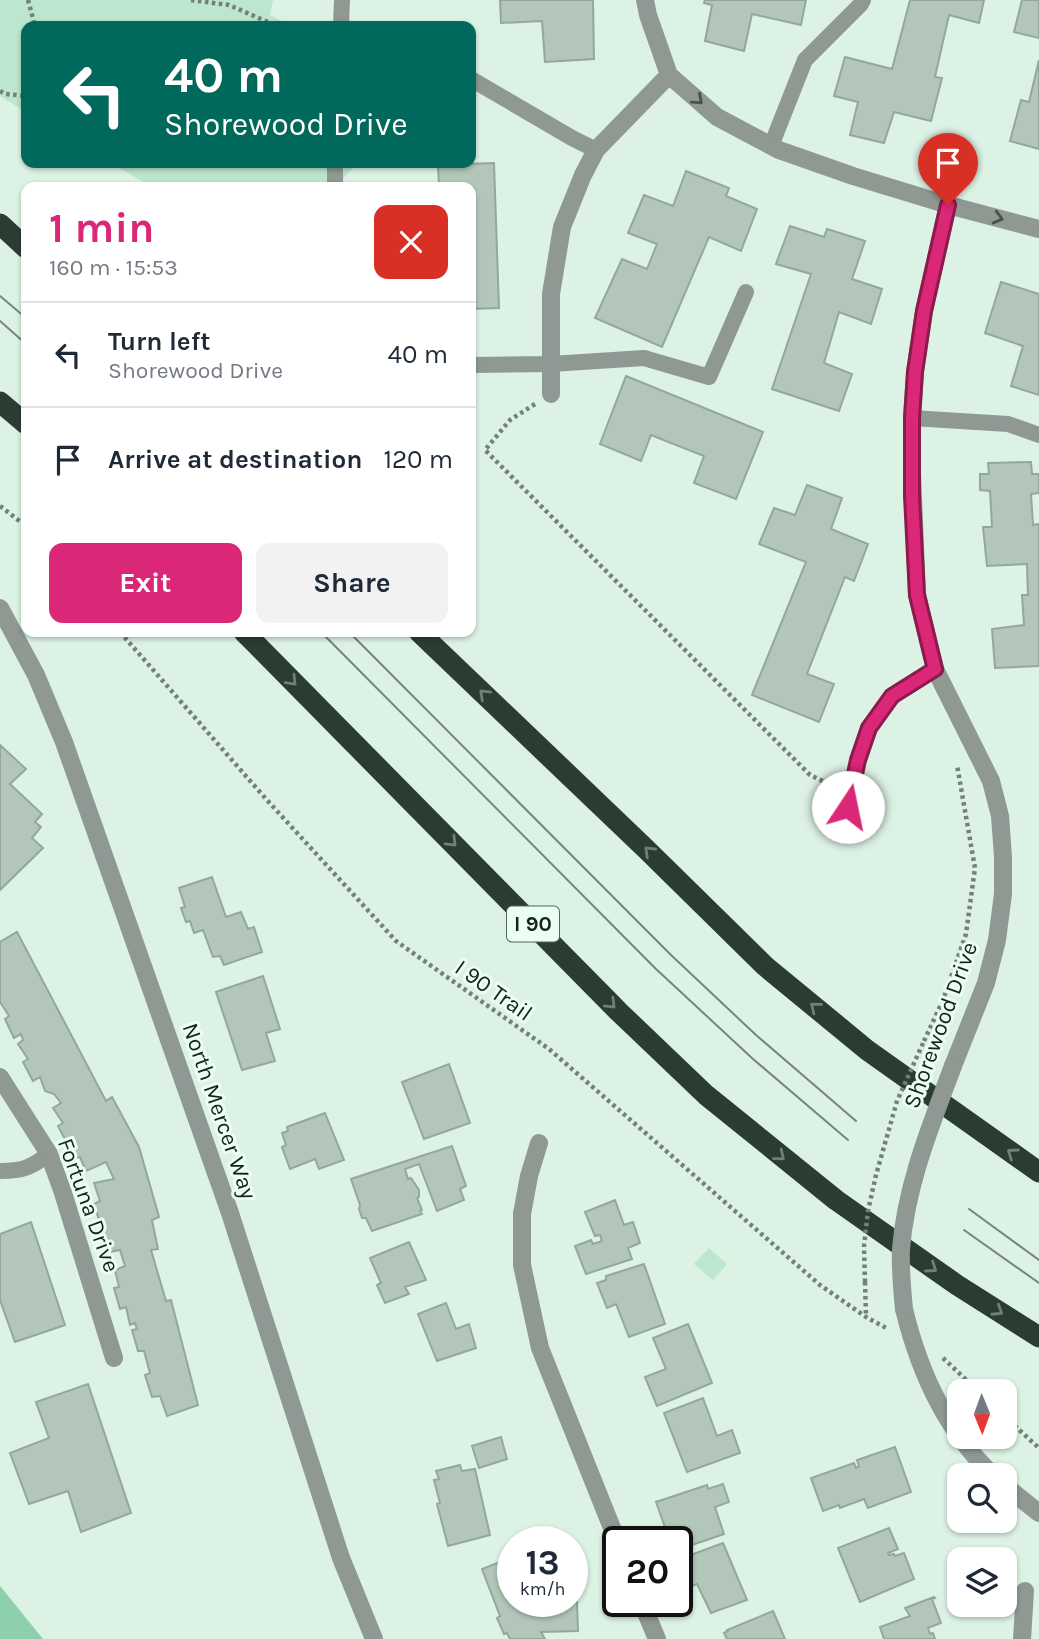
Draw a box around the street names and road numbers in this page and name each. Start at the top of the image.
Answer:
road number: I 90 [507,906,559,942]
street label: Shorewood Drive [898,938,983,1112]
street label: I 90 Trail [450,954,538,1027]
street label: North Mercer Way [177,1019,262,1203]
street label: Fortuna Drive [52,1134,125,1276]

